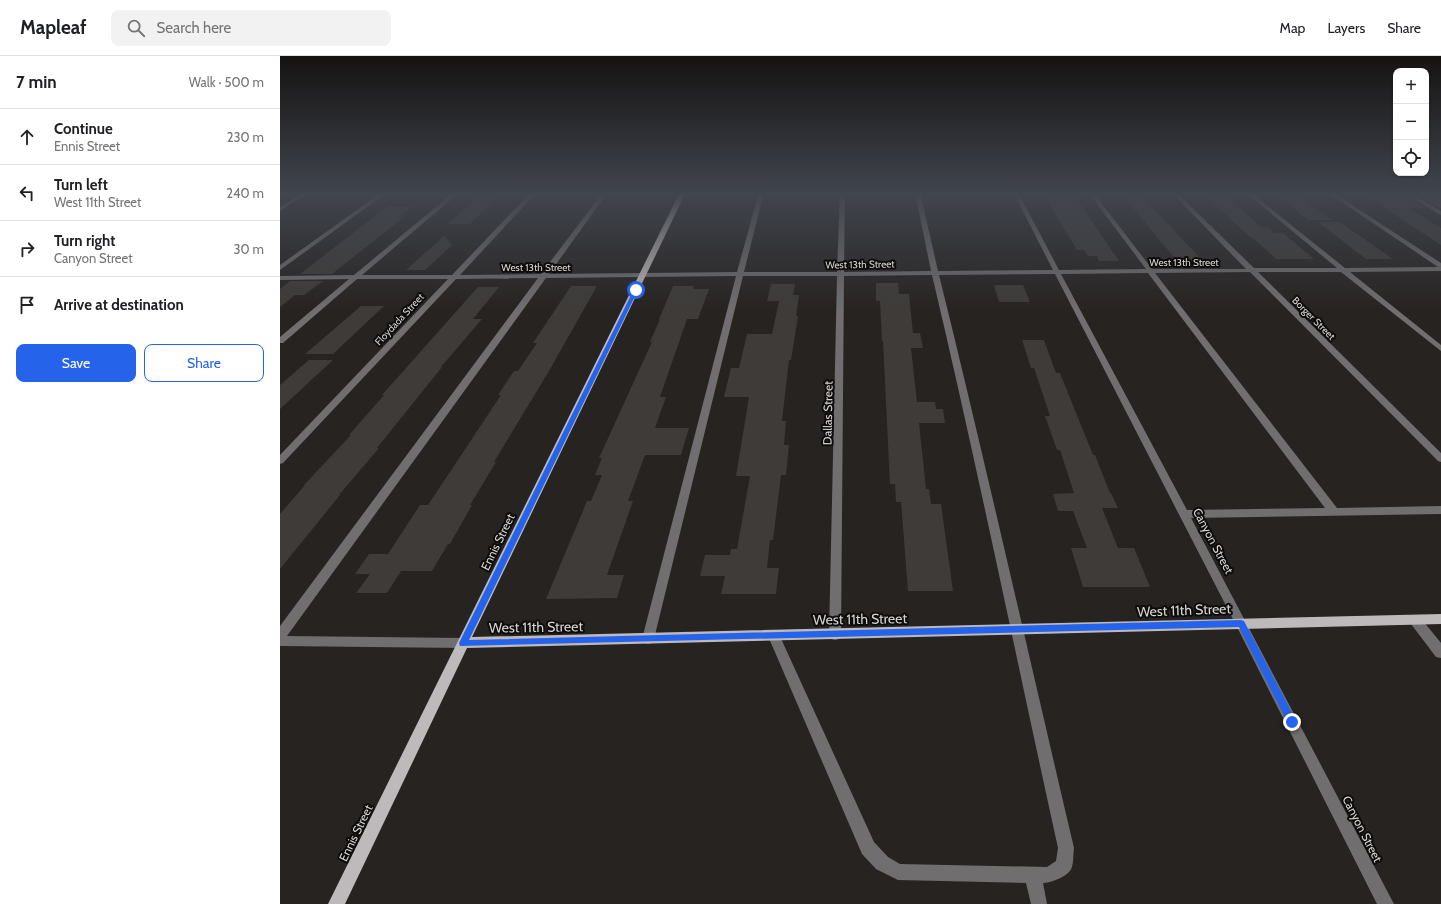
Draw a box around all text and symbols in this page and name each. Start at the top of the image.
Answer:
search box [111,10,391,46]
text: Mapleaf [20,16,87,39]
icon: search [125,17,147,39]
text: Search here [157,19,231,37]
text: Map [1280,19,1305,37]
text: Layers [1327,19,1365,37]
text: Share [1387,19,1421,37]
map controls [1393,68,1429,176]
button: + [1393,68,1429,104]
text: 7 min [16,72,57,92]
text: Walk · 500 m [189,74,264,90]
button: − [1393,104,1429,140]
text: Continue [54,120,113,138]
icon: ahead [16,126,38,148]
text: 230 m [227,129,264,145]
text: Ennis Street [54,138,120,154]
button: locate [1393,140,1429,176]
text: Turn left [54,176,108,194]
icon: left [16,182,38,204]
text: 240 m [226,185,264,201]
text: West 11th Street [54,194,141,210]
text: Turn right [54,232,115,250]
icon: right [16,238,38,260]
text: 30 m [234,241,264,257]
text: Canyon Street [54,250,133,266]
street label: West 13th Street [1149,256,1219,269]
street label: West 13th Street [825,257,895,272]
street label: West 13th Street [501,261,571,274]
route start [627,281,645,299]
street label: Floydada Street [372,290,427,348]
icon: arrive [16,294,38,316]
street label: Borger Street [1289,294,1338,343]
text: Arrive at destination [54,296,184,314]
button: Save [16,344,136,382]
button: Share [144,344,264,382]
street label: Dallas Street [819,381,836,445]
street label: Canyon Street [1190,505,1237,576]
street label: Ennis Street [477,511,518,572]
street label: West 11th Street [1137,599,1232,621]
street label: West 11th Street [813,609,907,629]
street label: West 11th Street [489,617,583,637]
route end [1283,713,1301,731]
street label: Canyon Street [1339,793,1386,864]
street label: Ennis Street [335,802,376,863]

